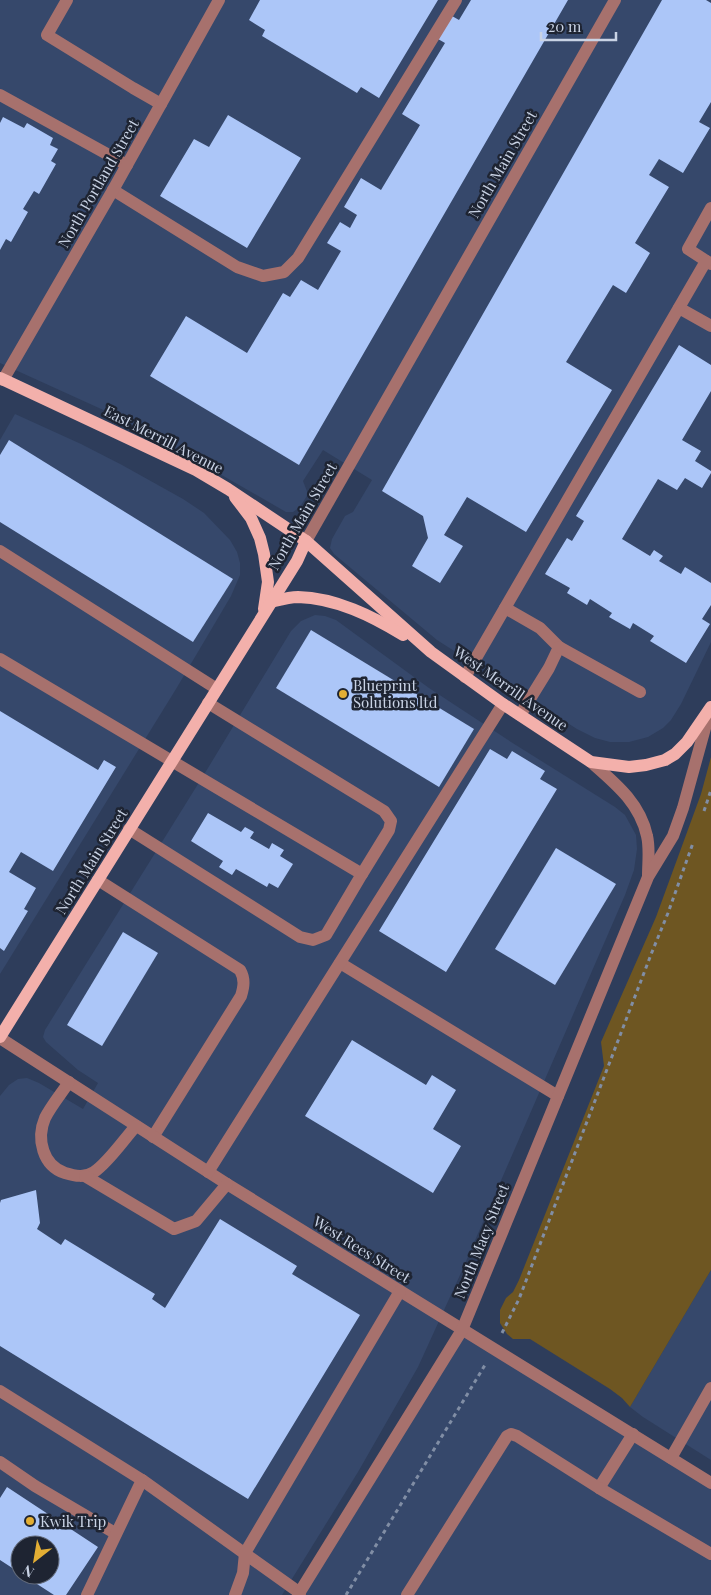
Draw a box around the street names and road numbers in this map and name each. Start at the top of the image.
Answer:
street label: North Main Street [463,106,541,221]
street label: North Portland Street [53,114,143,251]
street label: East Merrill Avenue [101,400,227,478]
street label: North Main Street [263,458,341,573]
street label: West Merrill Avenue [449,641,572,735]
street label: North Main Street [50,804,132,918]
street label: North Macy Street [449,1180,513,1301]
street label: West Rees Street [309,1211,415,1287]

